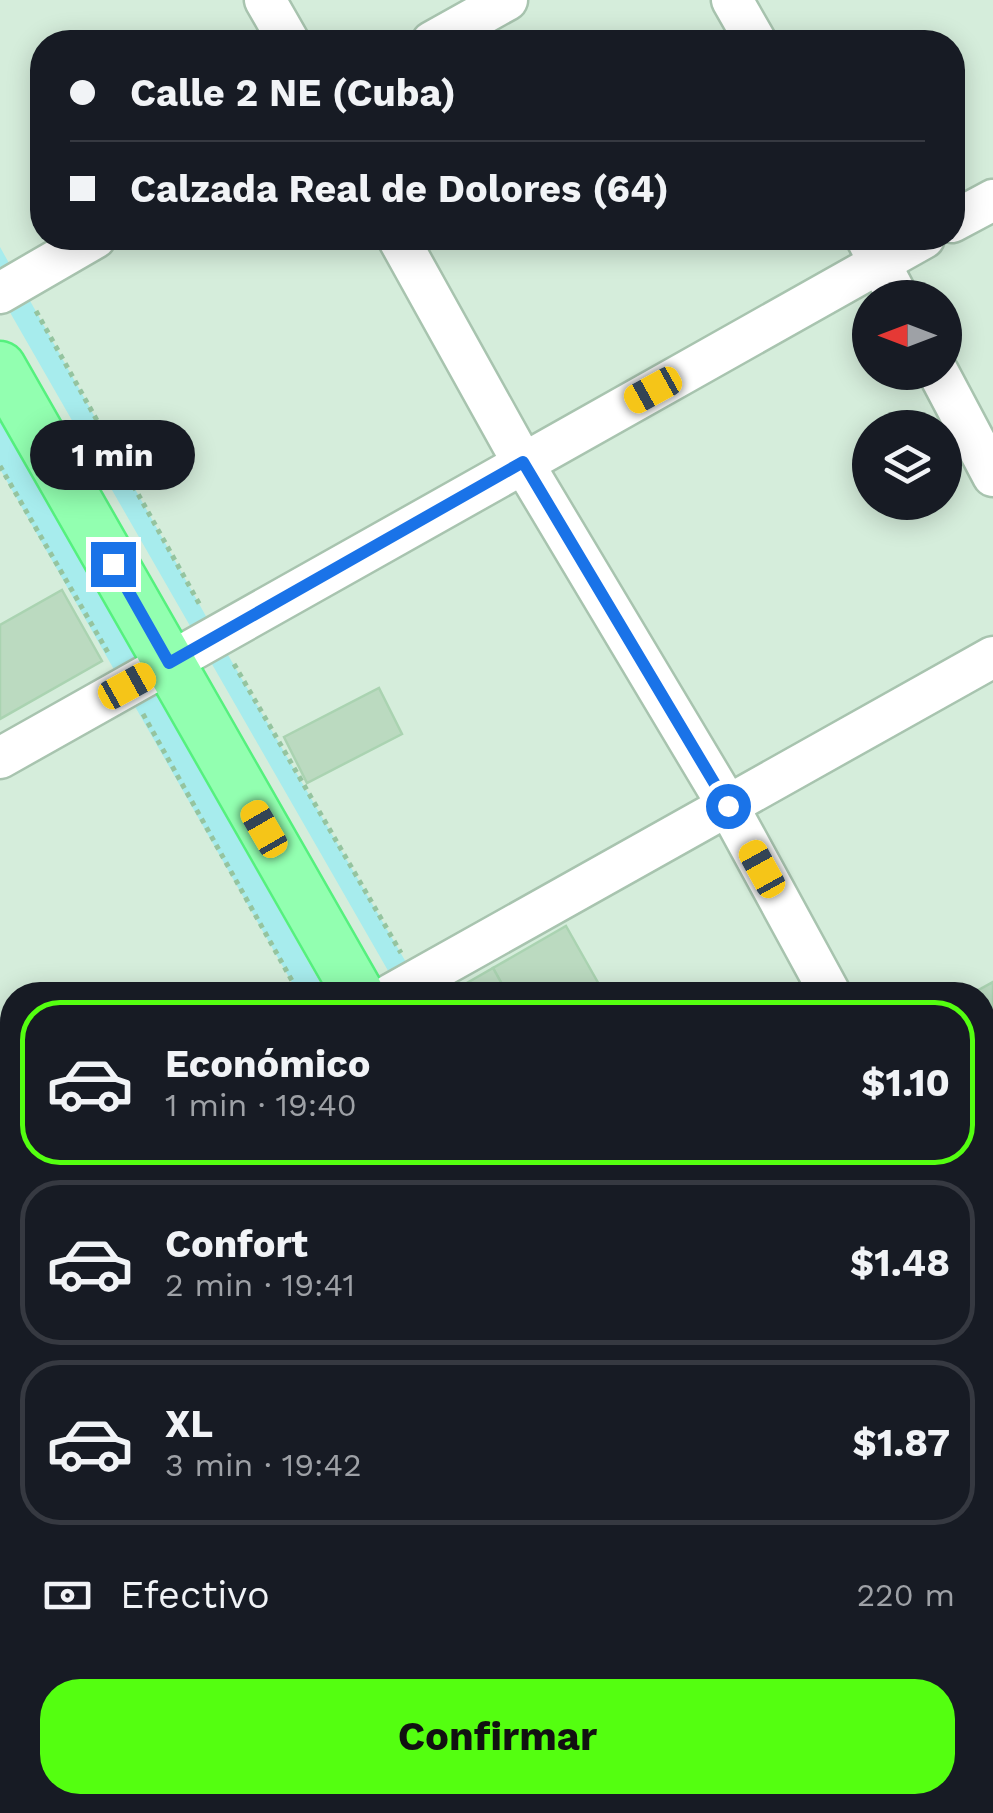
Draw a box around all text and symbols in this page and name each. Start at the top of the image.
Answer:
text: Calle 2 NE (Cuba) [130,71,456,115]
text: Calzada Real de Dolores (64) [130,167,669,211]
north arrow [852,280,962,390]
map controls [852,280,962,520]
car [619,362,687,418]
button: layers [852,410,962,520]
callout: 1 min [31,419,196,489]
text: 1 min [71,436,154,474]
route end [91,542,136,587]
car [93,658,161,714]
route start [706,784,751,829]
car [236,796,292,862]
car [734,835,790,903]
icon: car [45,1038,135,1128]
text: Económico [165,1042,370,1086]
text: $1.10 [861,1061,950,1105]
text: 1 min · 19:40 [165,1086,357,1124]
icon: car [45,1218,135,1308]
text: Confort [165,1222,308,1266]
text: $1.48 [850,1241,950,1285]
text: 2 min · 19:41 [165,1266,355,1304]
icon: car [45,1398,135,1488]
text: XL [165,1402,213,1446]
text: $1.87 [853,1421,950,1465]
text: 3 min · 19:42 [165,1446,362,1484]
icon: cash [40,1568,95,1623]
text: Efectivo [120,1573,270,1617]
text: 220 m [856,1576,955,1614]
button: Confirmar [40,1679,955,1794]

